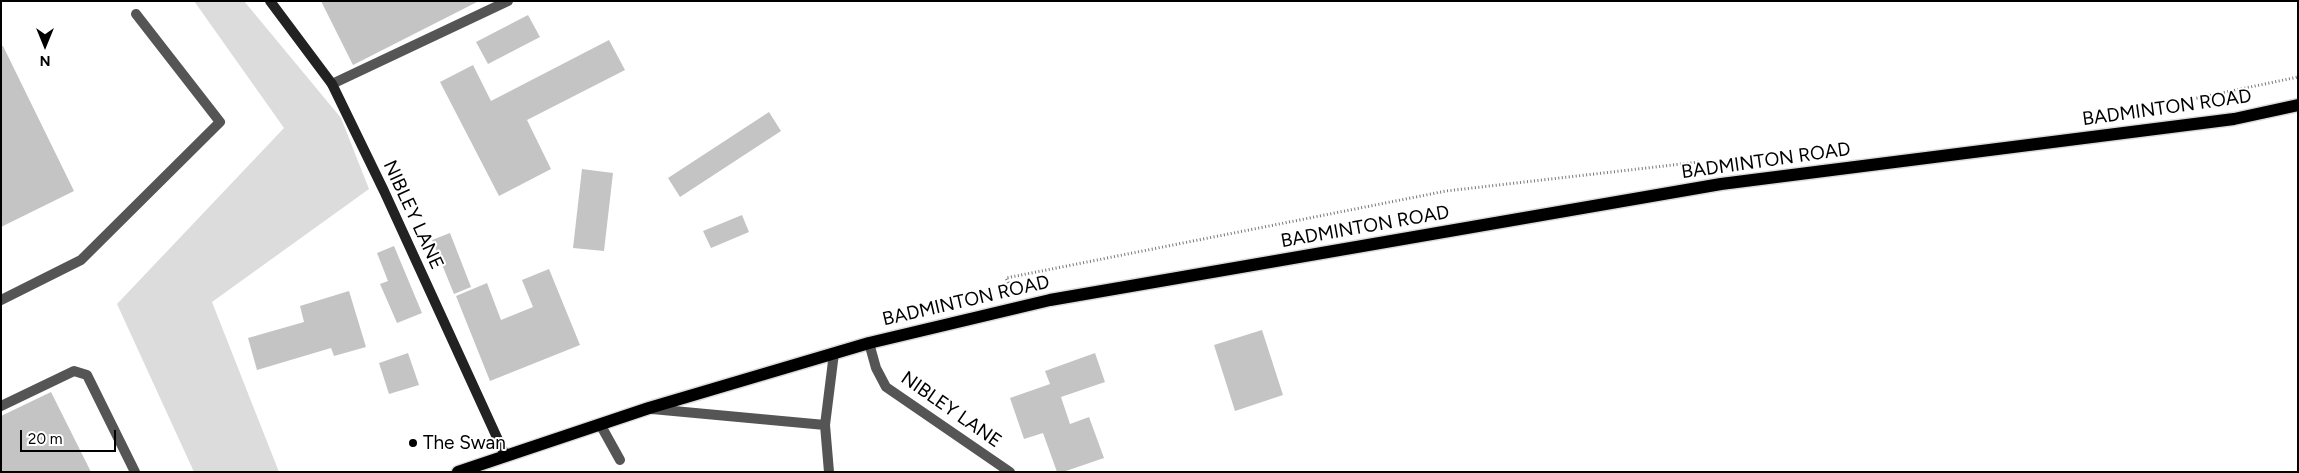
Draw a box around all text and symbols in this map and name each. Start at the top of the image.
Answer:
north arrow [20,20,70,70]
text: N [40,52,50,69]
street label: BADMINTON ROAD [2081,85,2253,131]
street label: BADMINTON ROAD [1680,138,1852,184]
street label: NIBLEY LANE [378,157,448,273]
street label: BADMINTON ROAD [1279,201,1451,253]
street label: BADMINTON ROAD [880,271,1052,331]
street label: NIBLEY LANE [896,367,1006,453]
scale bar [22,420,119,452]
text: 20 m [28,430,62,448]
place label: The Swan [423,432,506,454]
marker: The Swan [407,437,419,449]

